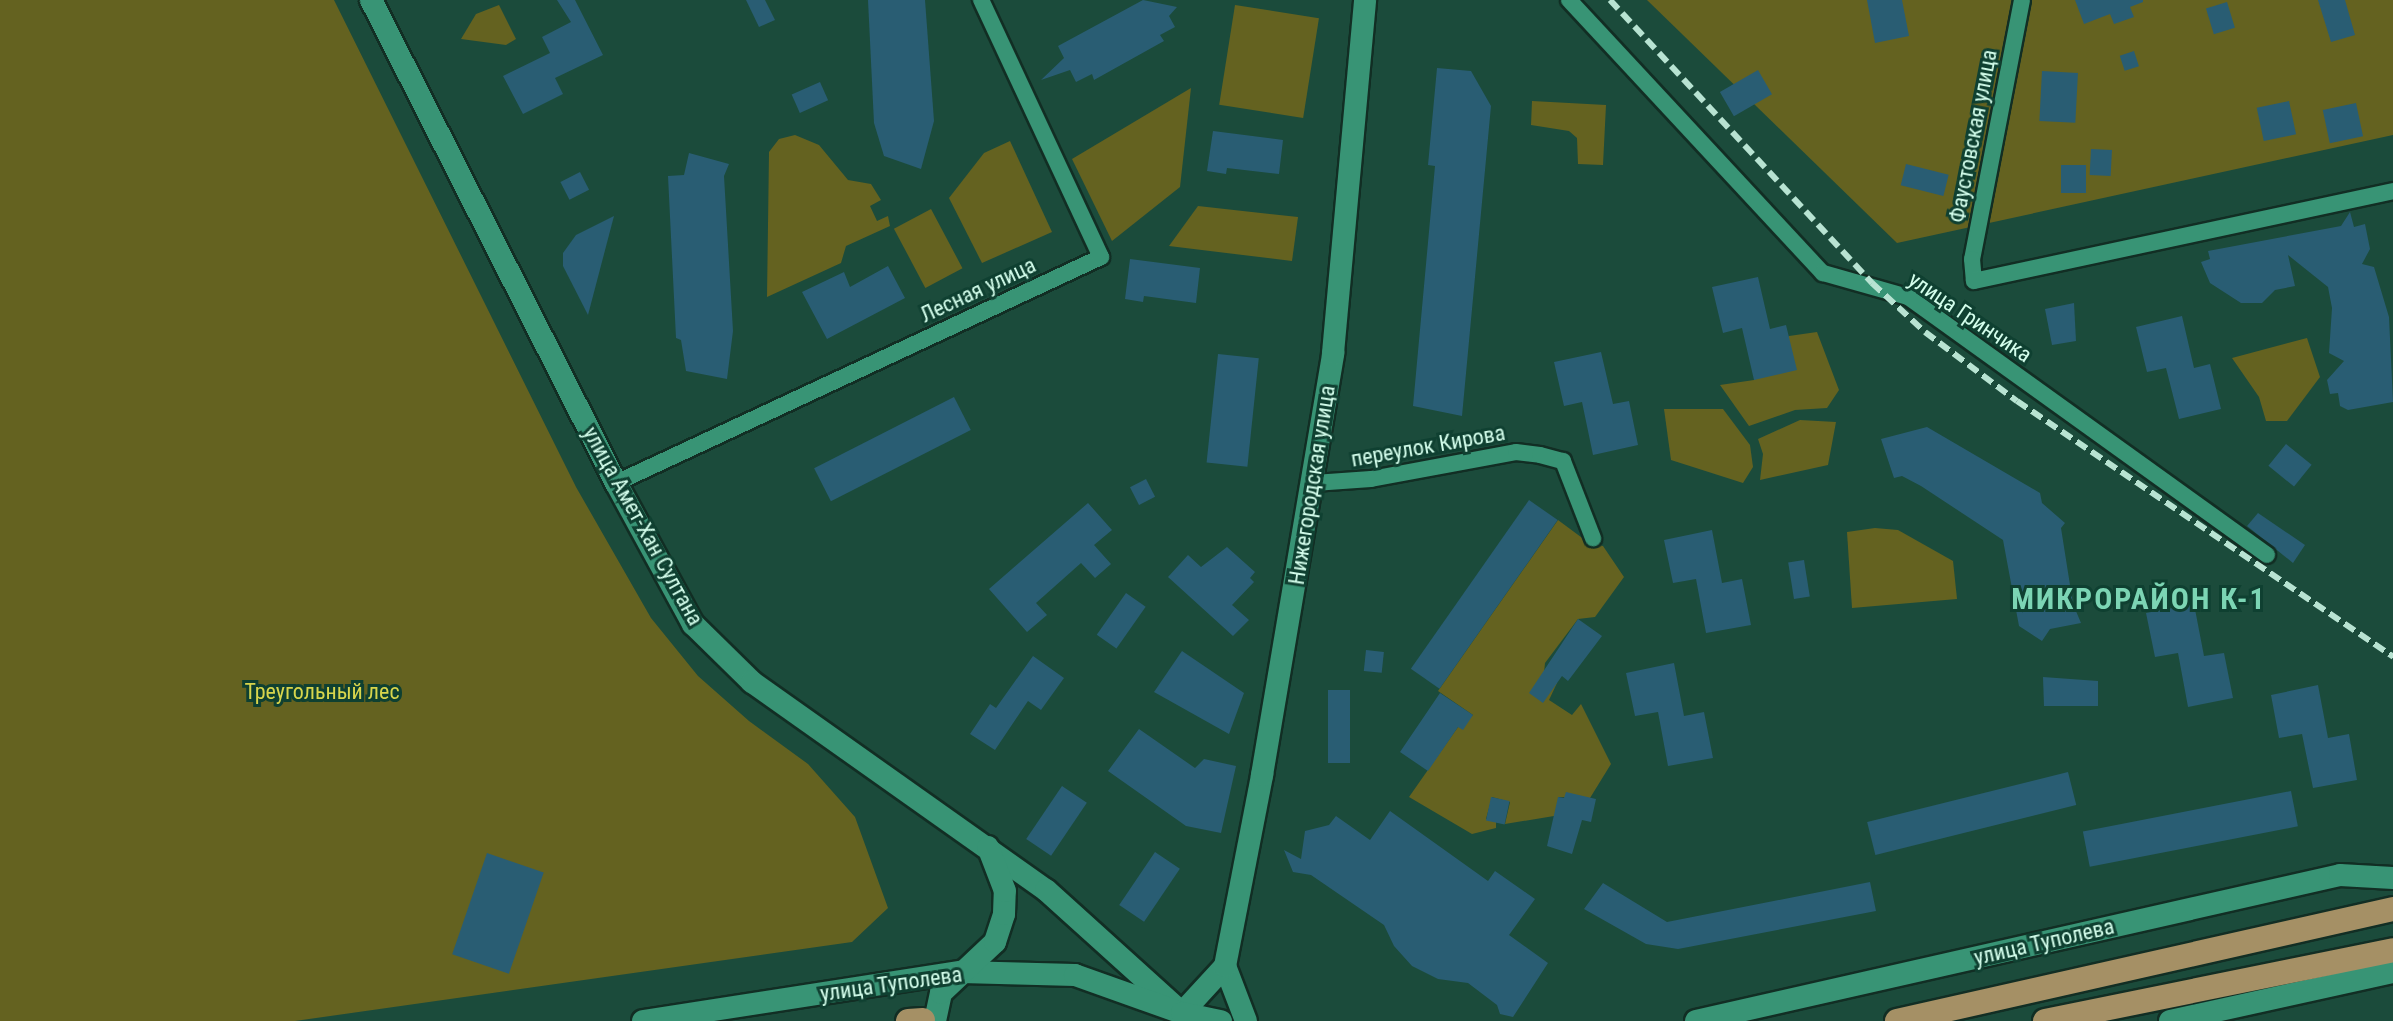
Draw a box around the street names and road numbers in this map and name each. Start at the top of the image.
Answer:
street label: Фаустовская улица [1943,47,2003,225]
street label: Лесная улица [916,252,1040,328]
street label: улица Гринчика [1903,266,2037,368]
street label: Нижегородская улица [1283,383,1341,587]
street label: переулок Кирова [1349,419,1507,473]
street label: улица Амет-Хан Султана [577,422,709,630]
street label: улица Туполева [1971,913,2117,971]
street label: улица Туполева [818,961,964,1007]

